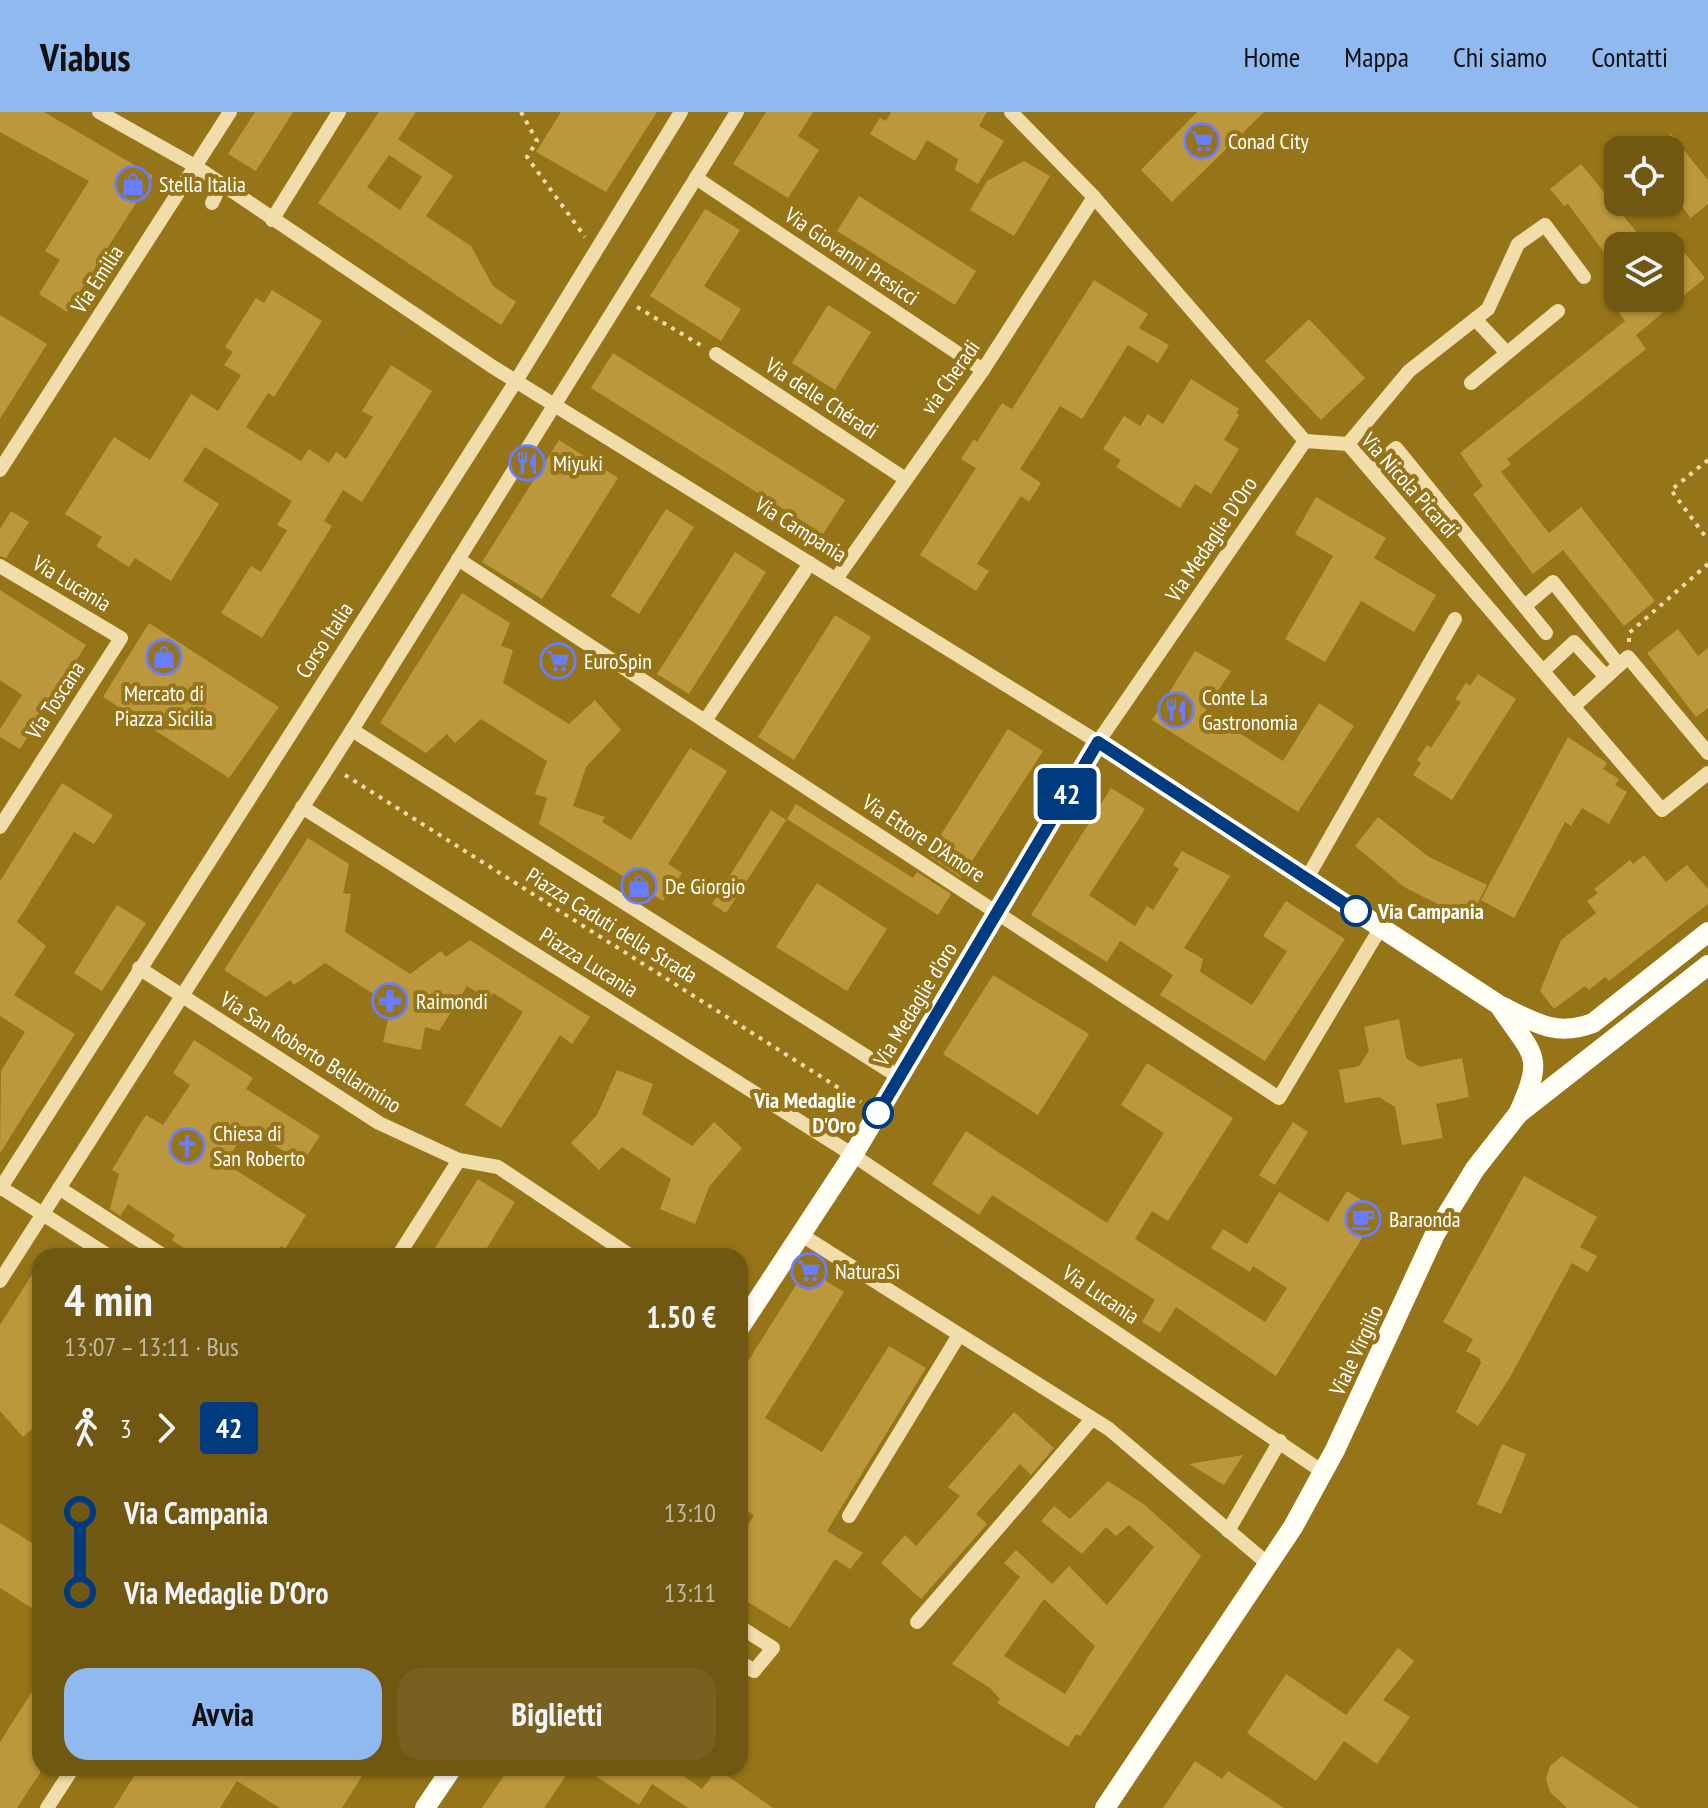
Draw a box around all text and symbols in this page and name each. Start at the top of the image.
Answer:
text: Viabus [40,32,130,81]
text: Home [1243,38,1300,75]
text: Mappa [1344,38,1409,75]
text: Chi siamo [1453,38,1547,75]
text: Contatti [1591,38,1668,75]
supermarket icon: Conad City [1183,122,1221,160]
place label: Conad City [1228,127,1309,155]
map controls [1604,136,1684,312]
button: locate [1604,136,1684,216]
shop icon: Stella Italia [114,165,152,203]
place label: Stella Italia [159,170,246,198]
street label: Via Giovanni Presicci [779,200,925,311]
button: layers [1604,232,1684,312]
street label: Via Emilia [64,240,129,319]
street label: via Cheradi [914,334,986,420]
street label: Via delle Chéradi [759,351,884,445]
street label: Via Nicola Picardi [1355,426,1465,544]
restaurant icon: Miyuki [508,444,546,482]
place label: Miyuki [553,449,603,477]
street label: Via Medaglie D'Oro [1158,471,1263,608]
street label: Via Campania [749,489,852,568]
street label: Via Lucania [27,548,116,617]
street label: Corso Italia [289,597,359,683]
shop icon: Mercato di Piazza Sicilia [145,638,183,676]
supermarket icon: EuroSpin [539,642,577,680]
place label: EuroSpin [584,647,652,675]
street label: Via Toscana [19,656,91,745]
place label: Mercato di Piazza Sicilia [115,679,213,732]
place label: Conte La Gastronomia [1202,683,1298,736]
restaurant icon: Conte La Gastronomia [1157,691,1195,729]
line badge: 42 [1031,768,1103,820]
text: 42 [1054,775,1080,812]
street label: Via Ettore D'Amore [856,787,991,888]
street label: Piazza Caduti della Strada [521,861,703,989]
shop icon: De Giorgio [620,867,658,905]
place label: De Giorgio [665,872,745,900]
marker: Via Campania [1341,896,1371,926]
place label: Via Campania [1377,897,1484,925]
street label: Piazza Lucania [534,921,644,1003]
street label: Via Medaglie d'oro [866,937,963,1072]
pharmacy icon: Raimondi [371,982,409,1020]
street label: Via San Roberto Bellarmino [214,984,407,1119]
place label: Raimondi [416,987,488,1015]
place label: Via Medaglie D'Oro [753,1086,856,1139]
marker: Via Medaglie D'Oro [863,1098,893,1128]
place label: Chiesa di San Roberto [213,1119,305,1172]
church icon: Chiesa di San Roberto [168,1127,206,1165]
cafe icon: Baraonda [1344,1200,1382,1238]
place label: Baraonda [1389,1205,1460,1233]
supermarket icon: NaturaSì [790,1252,828,1290]
place label: NaturaSì [835,1257,900,1285]
street label: Via Lucania [1056,1258,1145,1330]
text: 4 min [64,1271,153,1328]
text: 1.50 € [646,1297,716,1336]
street label: Viale Virgilio [1322,1300,1389,1401]
text: 13:07 – 13:11 · Bus [64,1330,239,1363]
icon: walk [64,1406,108,1450]
icon: forward [144,1406,188,1450]
text: 42 [216,1409,242,1446]
text: 3 [120,1412,132,1445]
text: Via Campania [124,1493,268,1532]
text: 13:10 [664,1496,716,1529]
text: Via Medaglie D'Oro [124,1573,329,1612]
text: 13:11 [664,1576,716,1609]
button: Avvia [64,1668,382,1760]
button: Biglietti [398,1668,716,1760]

